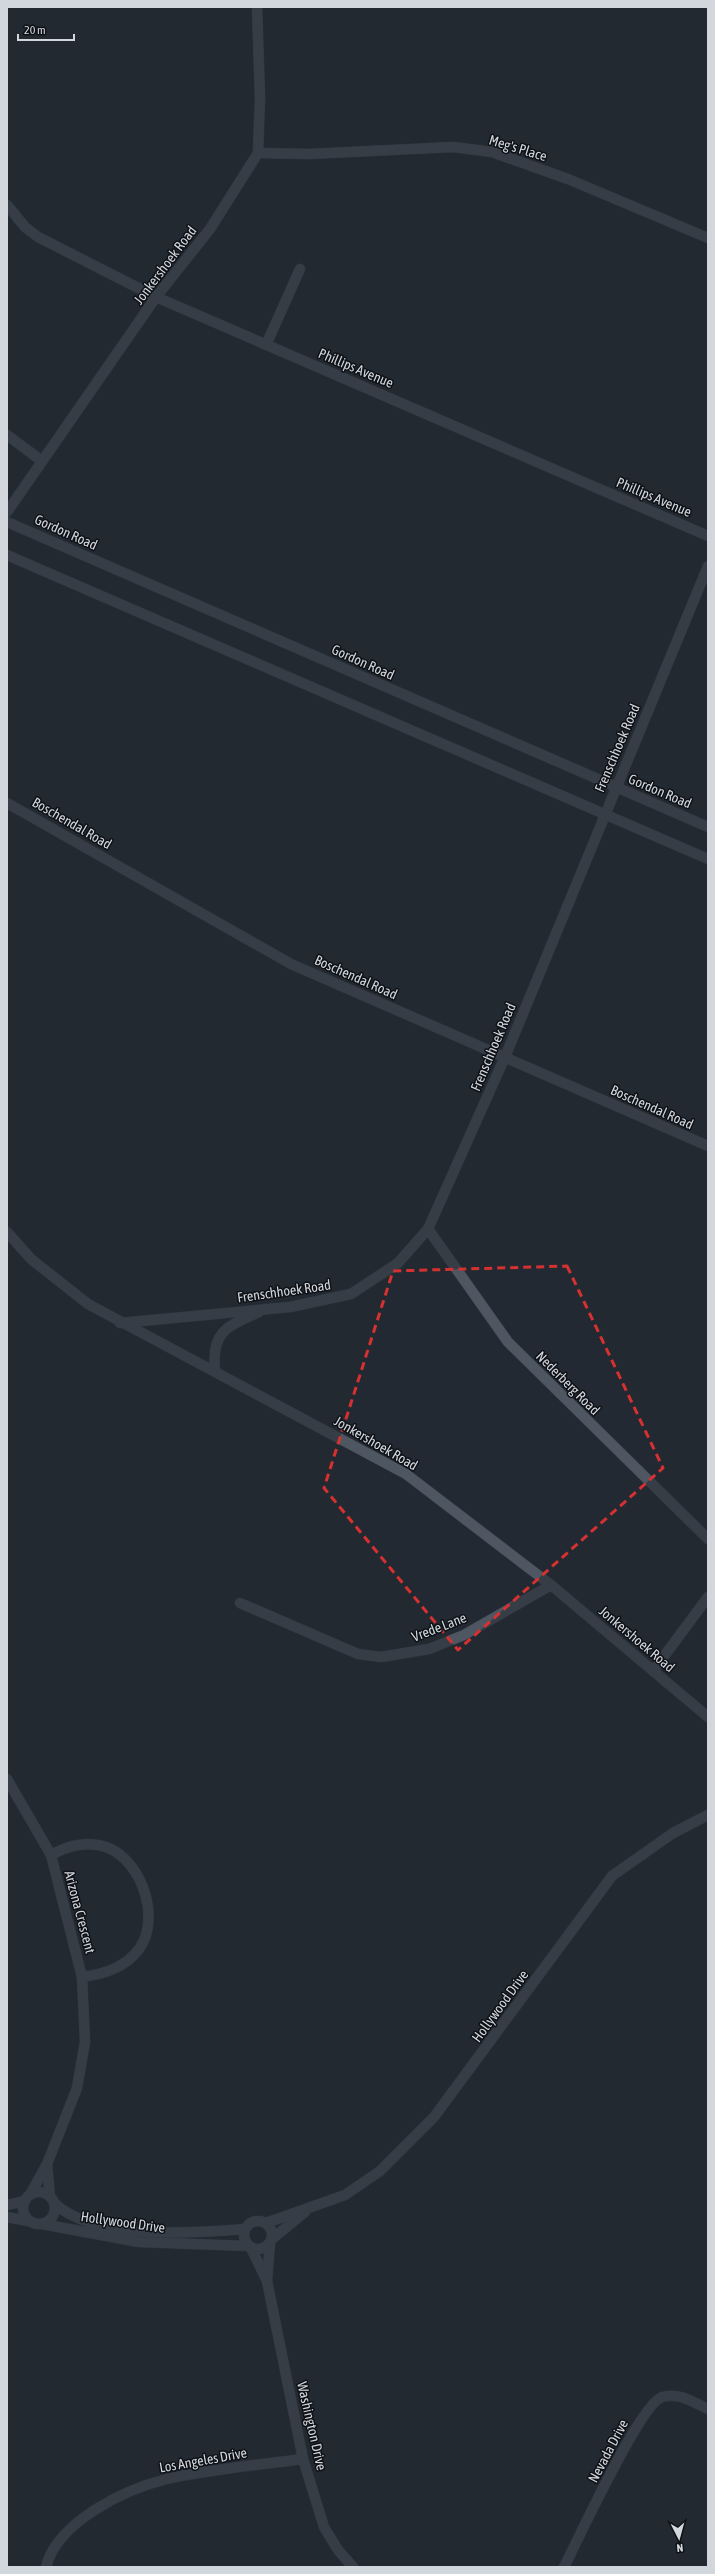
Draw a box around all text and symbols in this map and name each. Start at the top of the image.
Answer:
scale bar [18,16,74,42]
text: 20 m [24,23,46,37]
street label: Meg's Place [487,132,549,164]
street label: Jonkershoek Road [130,223,200,307]
street label: Phillips Avenue [316,345,396,391]
street label: Phillips Avenue [614,474,694,520]
street label: Gordon Road [32,511,100,553]
street label: Gordon Road [329,641,397,683]
street label: Frenschhoek Road [591,702,643,794]
street label: Gordon Road [626,771,694,811]
street label: Boschendal Road [30,794,114,852]
street label: Boschendal Road [312,952,400,1002]
street label: Frenschhoek Road [467,1001,519,1093]
street label: Boschendal Road [608,1082,696,1132]
street label: Frenschhoek Road [236,1277,332,1305]
street label: Nederberg Road [533,1348,603,1418]
street label: Jonkershoek Road [331,1413,421,1473]
street label: Jonkershoek Road [596,1603,678,1675]
street label: Vrede Lane [409,1609,469,1645]
street label: Arizona Crescent [61,1869,99,1955]
street label: Hollywood Drive [469,1967,531,2045]
street label: Hollywood Drive [80,2208,166,2236]
street label: Washington Drive [294,2380,330,2472]
street label: Nevada Drive [585,2417,631,2485]
street label: Los Angeles Drive [158,2444,248,2476]
north arrow [659,2518,699,2558]
text: N [676,2542,684,2554]

